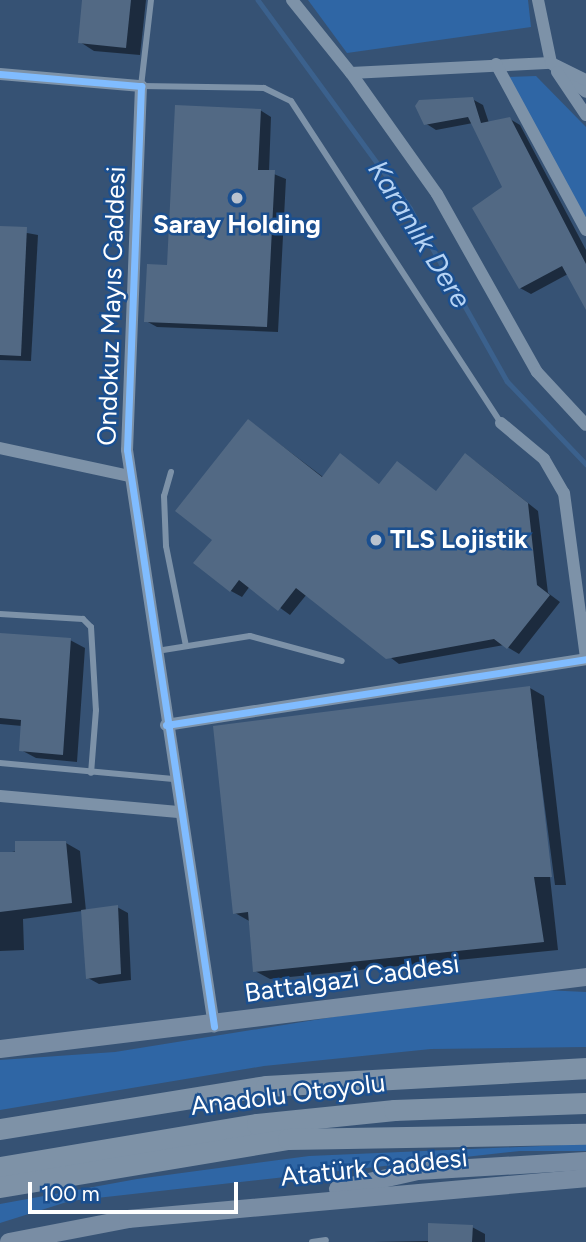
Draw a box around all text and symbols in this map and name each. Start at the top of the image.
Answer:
water label: Karanlık Dere [361,154,479,314]
street label: Ondokuz Mayıs Caddesi [92,166,132,446]
marker: Saray Holding [229,190,245,206]
place label: Saray Holding [153,209,321,241]
place label: TLS Lojistik [390,524,528,556]
marker: TLS Lojistik [368,532,384,548]
street label: Battalgazi Caddesi [243,949,461,1009]
street label: Anadolu Otoyolu [189,1068,387,1122]
street label: Atatürk Caddesi [279,1143,469,1193]
scale bar [32,1168,242,1212]
text: 100 m [41,1181,100,1206]

